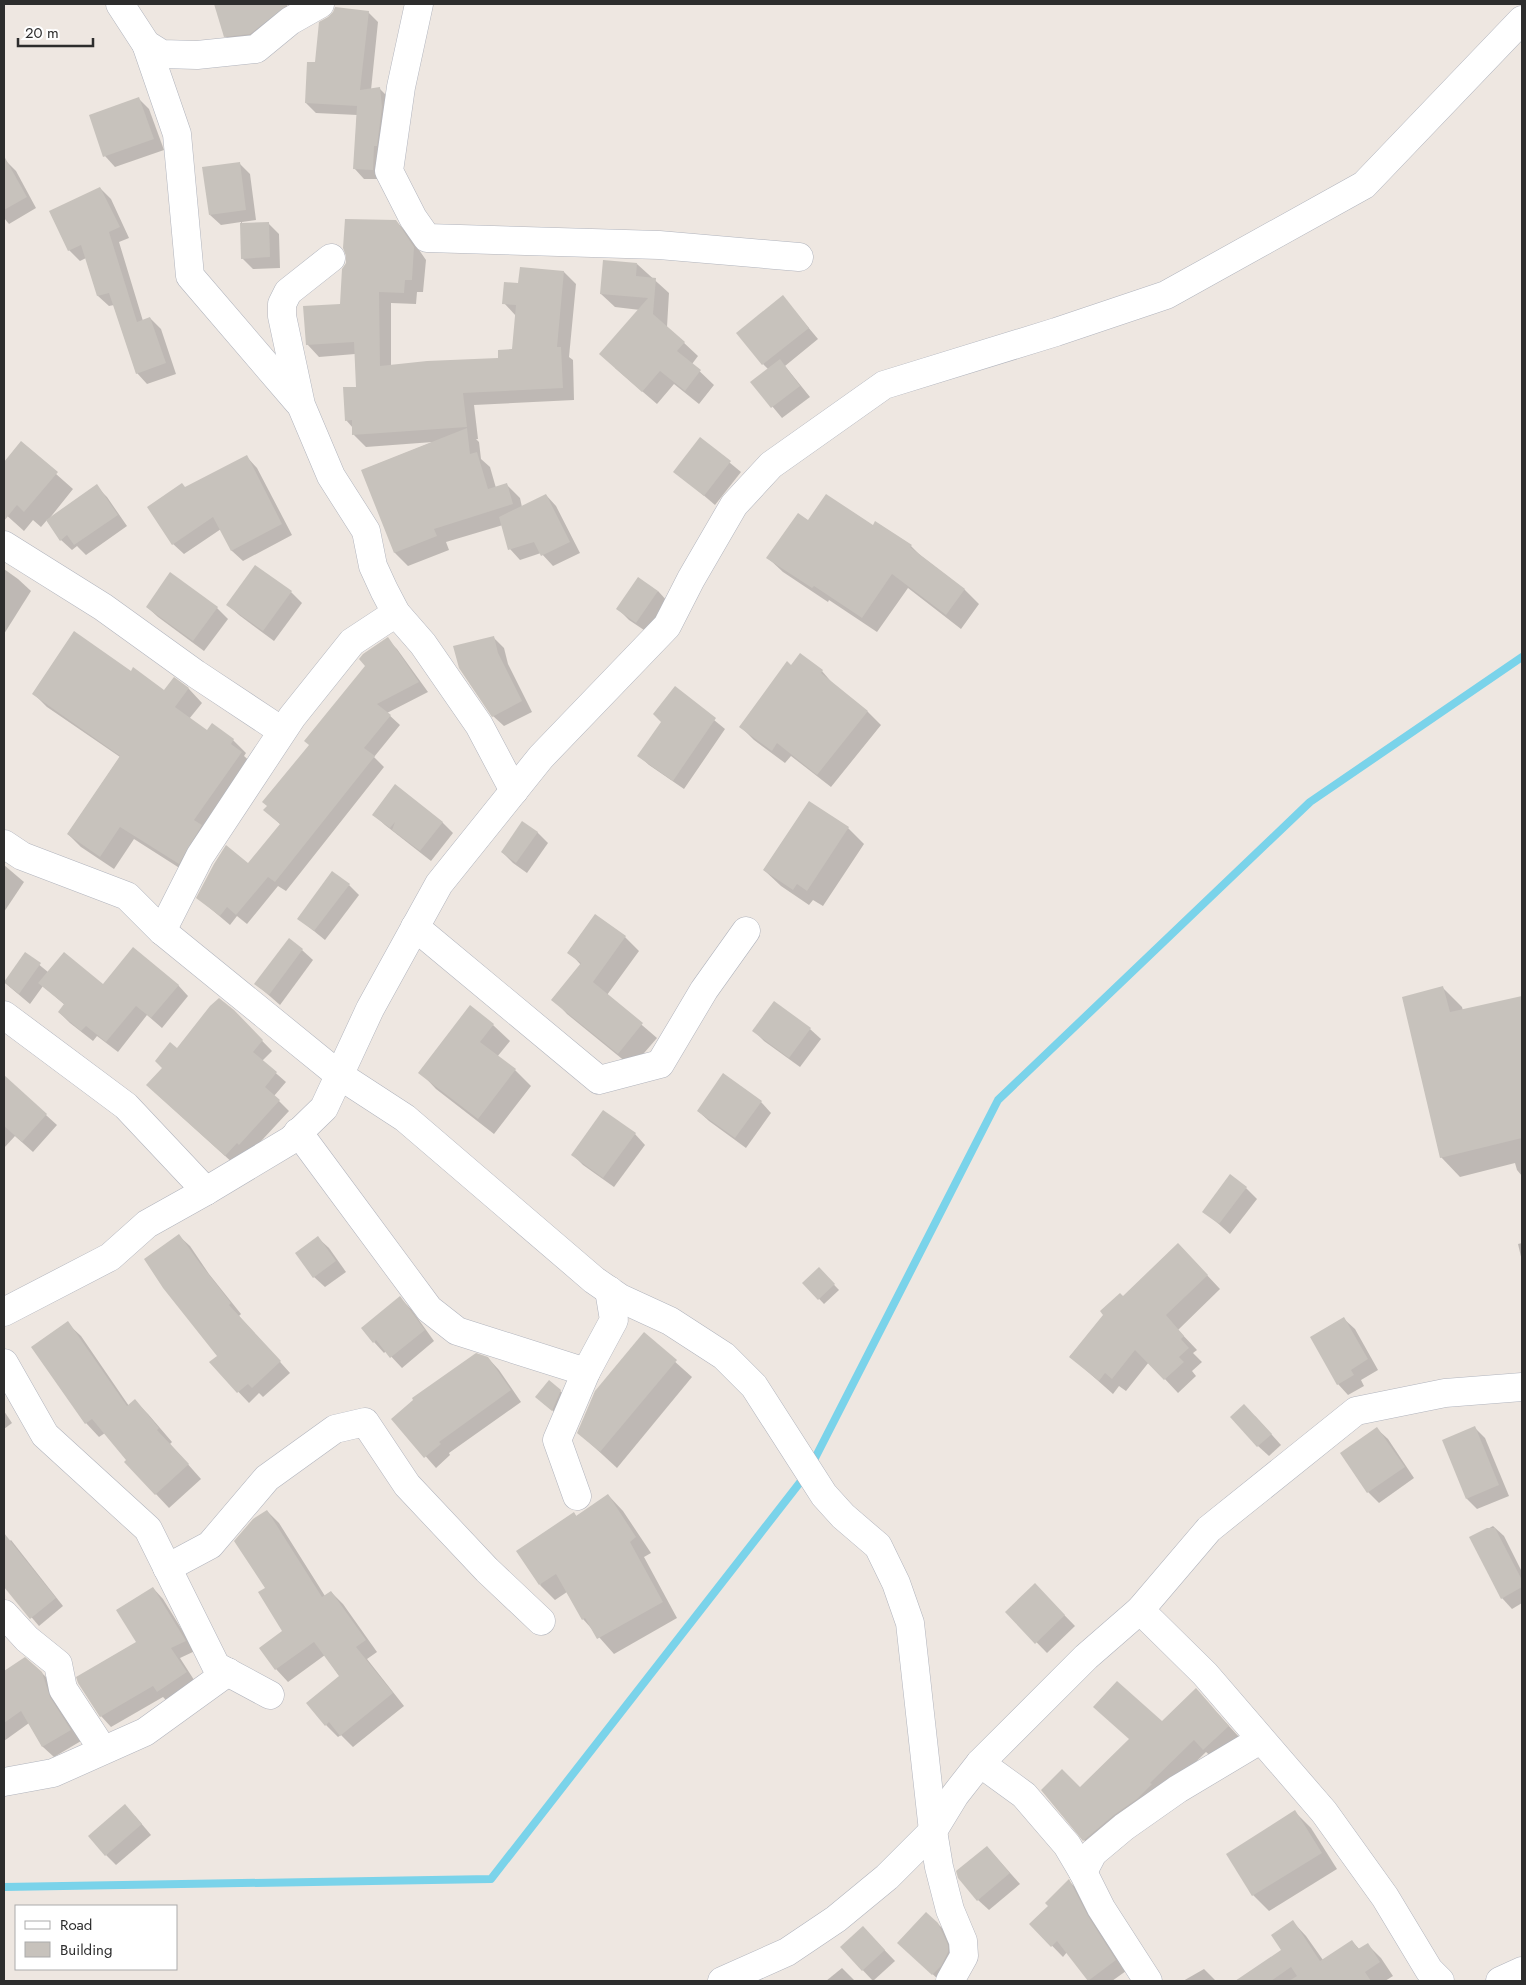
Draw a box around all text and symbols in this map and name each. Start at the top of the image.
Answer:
scale bar [18,15,92,47]
text: 20 m [25,22,59,44]
legend [15,1905,178,1970]
text: Road [60,1914,92,1936]
text: Building [60,1939,112,1961]

